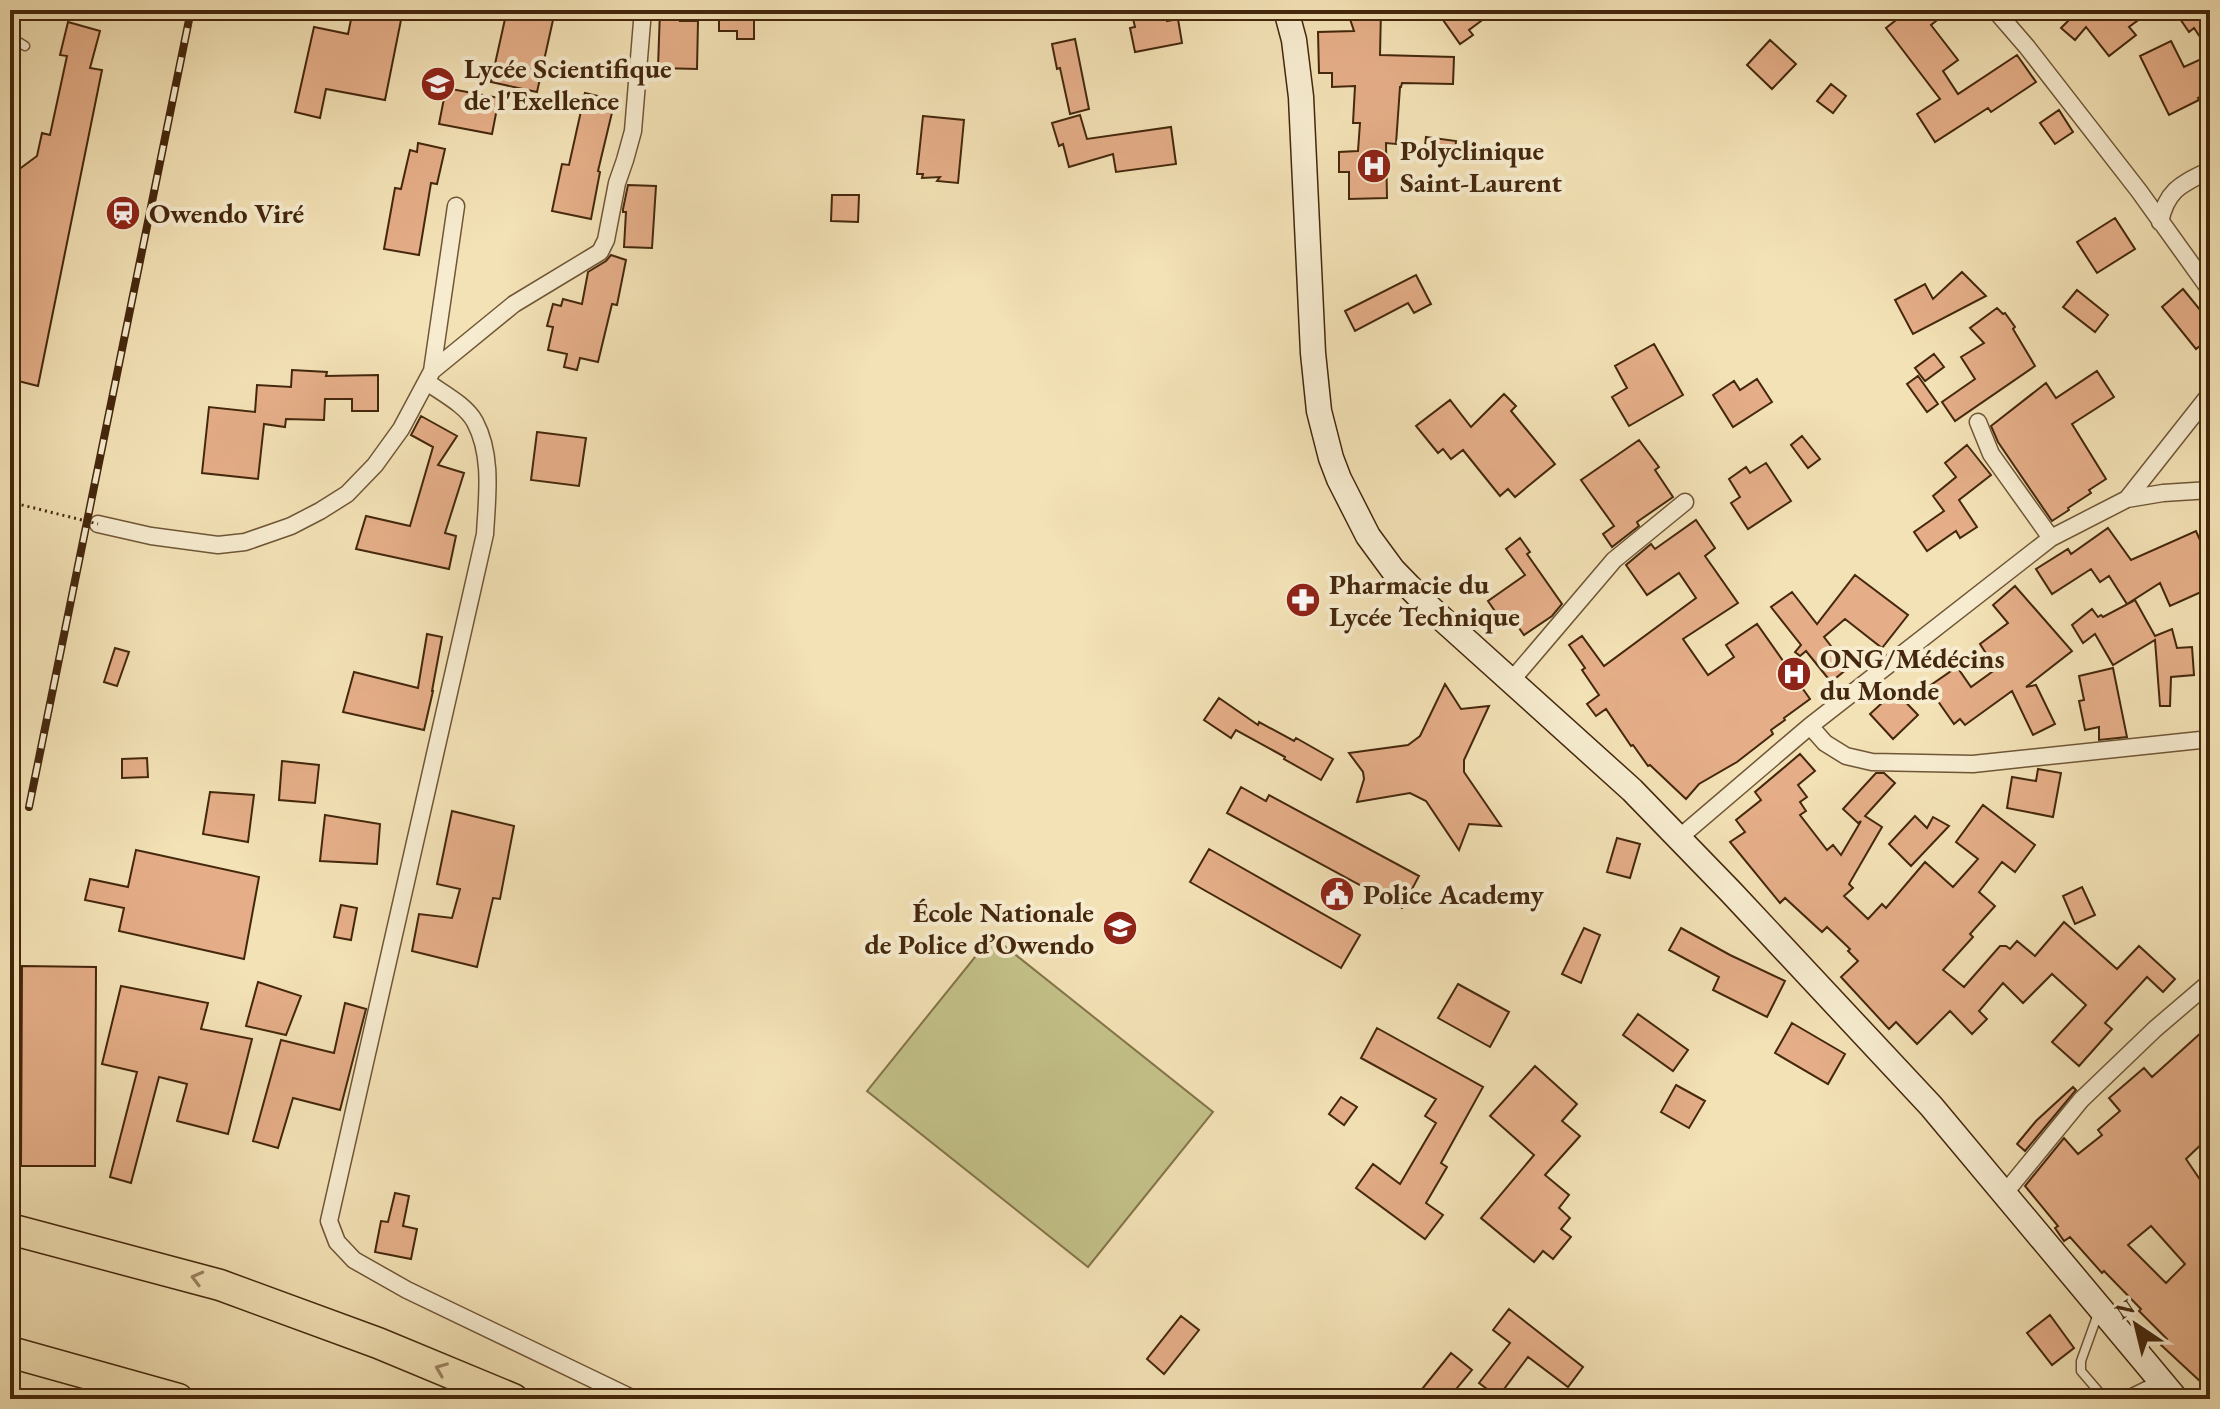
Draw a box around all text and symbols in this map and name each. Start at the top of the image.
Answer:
place label: Lycée Scientifique de l'Exellence [464,50,672,118]
school or university icon: Lycée Scientifique de l'Exellence [419,65,457,103]
place label: Polyclinique Saint-Laurent [1400,132,1563,200]
hospital icon: Polyclinique Saint-Laurent [1355,147,1393,185]
station icon: Owendo Viré [104,194,142,232]
place label: Owendo Viré [149,195,304,231]
place label: Pharmacie du Lycée Technique [1329,566,1520,634]
pharmacy icon: Pharmacie du Lycée Technique [1284,581,1322,619]
place label: ONG/Médécins du Monde [1820,640,2005,708]
hospital icon: ONG/Médécins du Monde [1775,655,1813,693]
public building icon: Police Academy [1318,875,1356,913]
place label: Police Academy [1363,876,1544,912]
place label: École Nationale de Police d’Owendo [865,894,1094,962]
school or university icon: École Nationale de Police d’Owendo [1101,909,1139,947]
one-way arrow [191,1271,205,1288]
north arrow [2096,1285,2176,1365]
text: N [2109,1292,2141,1326]
one-way arrow [435,1363,449,1379]

